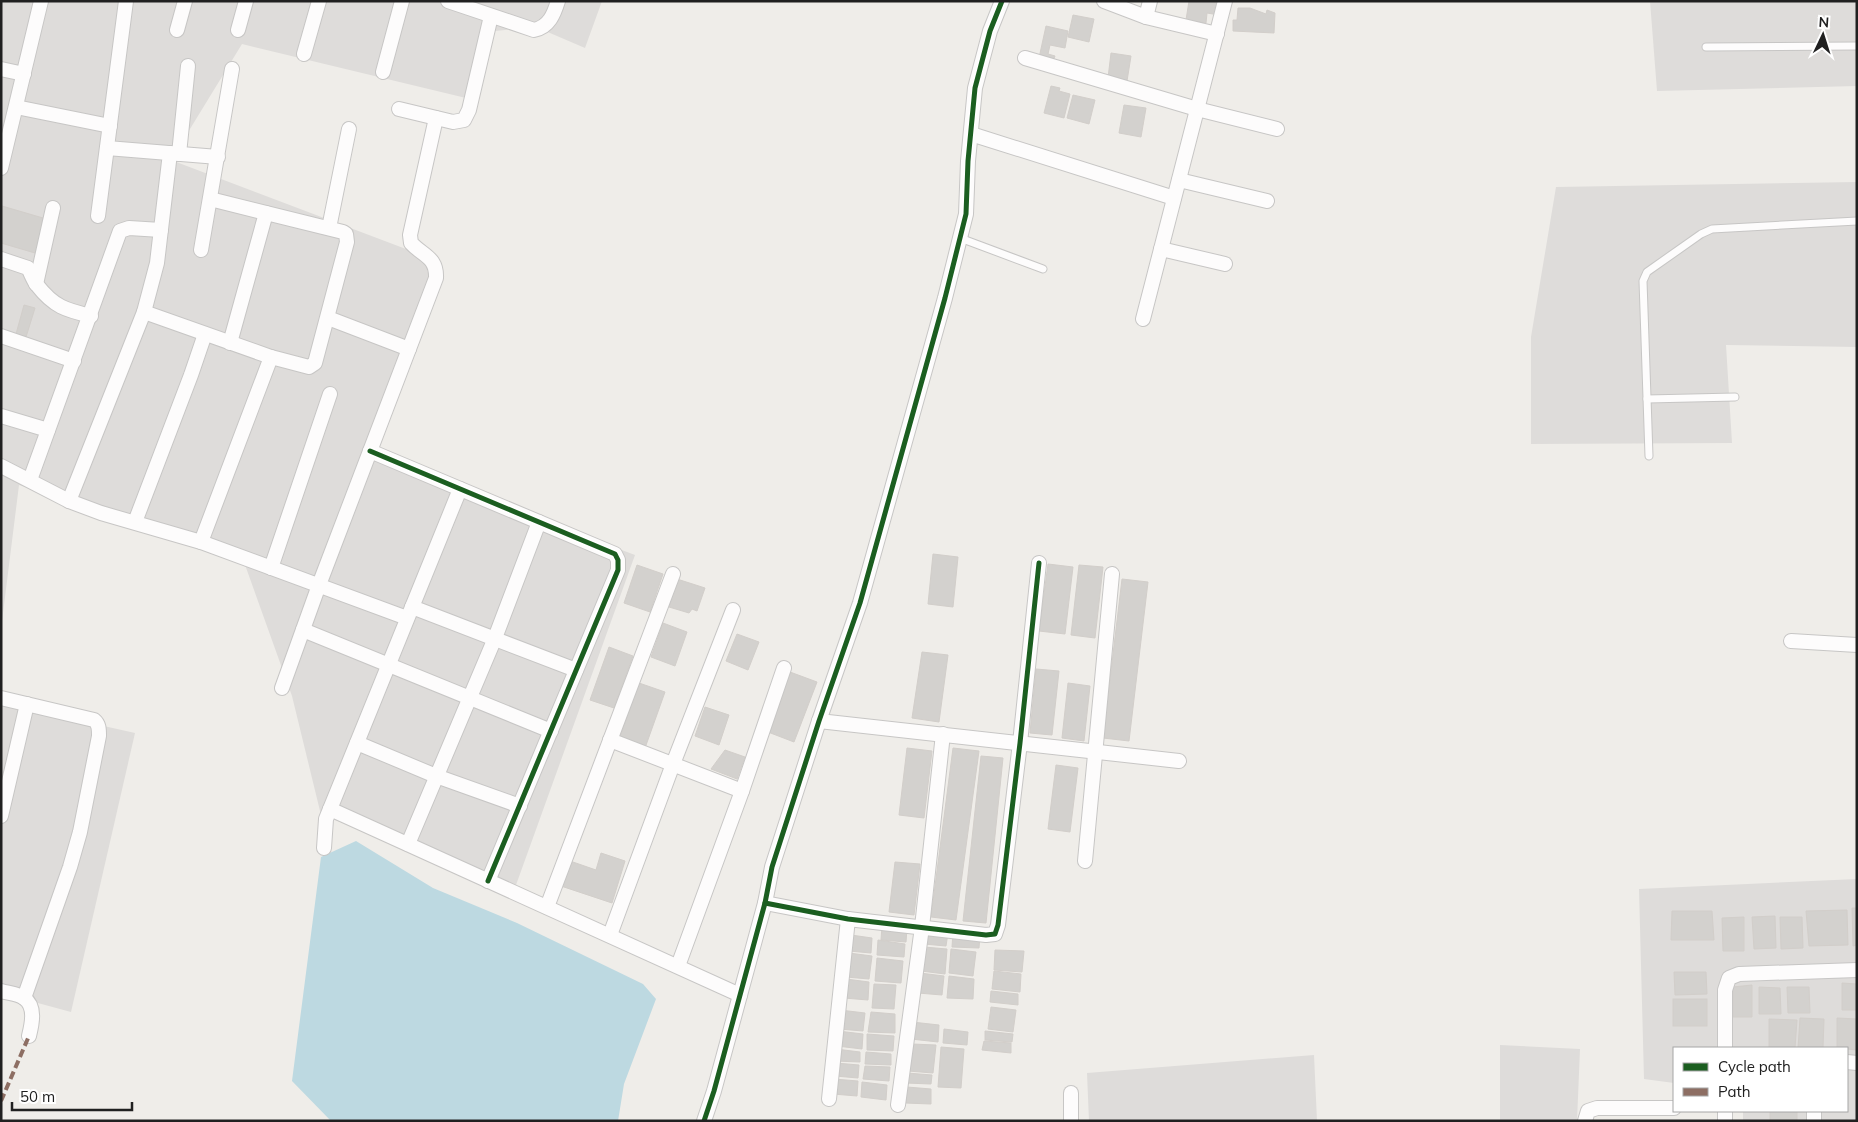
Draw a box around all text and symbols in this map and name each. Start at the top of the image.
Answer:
north arrow [1798,10,1848,60]
text: N [1818,13,1830,31]
legend [1673,1047,1848,1112]
text: Cycle path [1718,1057,1791,1076]
scale bar [12,1080,132,1112]
text: Path [1718,1082,1750,1101]
text: 50 m [20,1087,55,1106]

